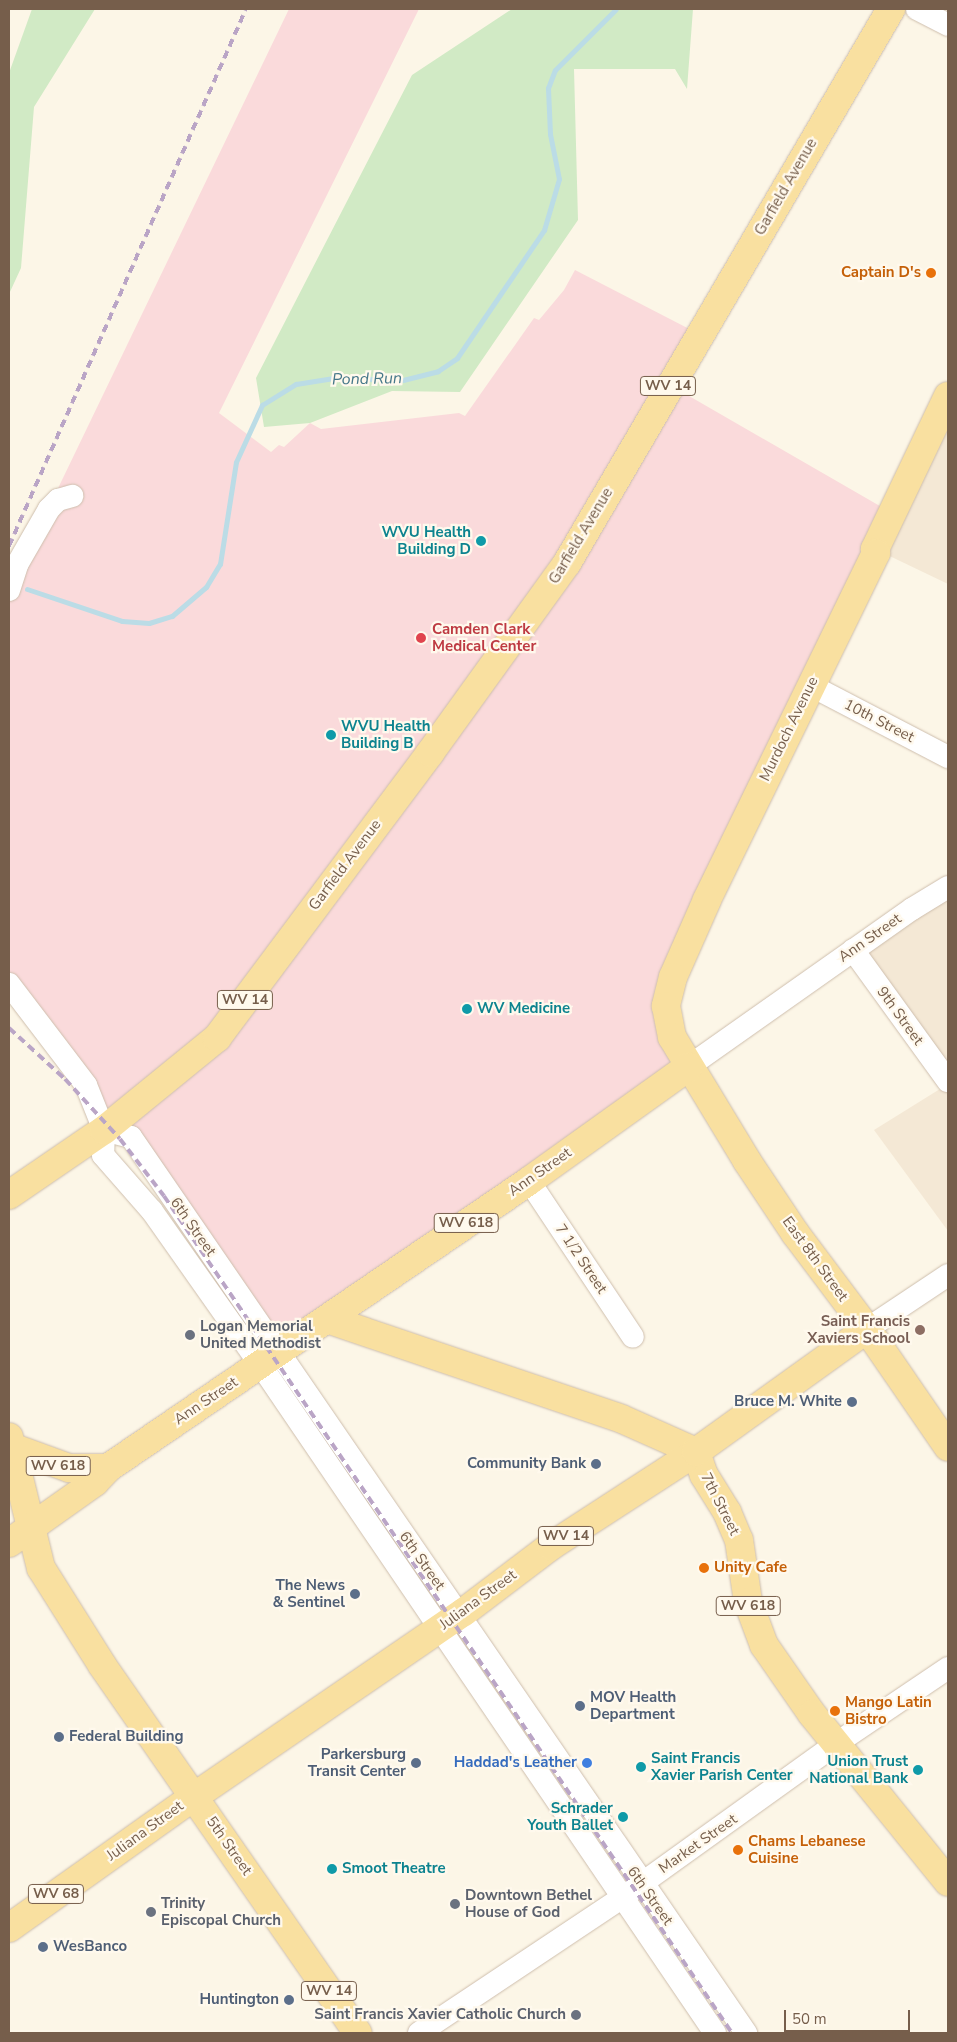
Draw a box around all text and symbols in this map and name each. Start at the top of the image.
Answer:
street label: Garfield Avenue [751,135,821,239]
place label: Captain D's [841,264,921,282]
marker: Captain D's [925,267,937,279]
water label: Pond Run [332,369,402,389]
road number: WV 14 [639,374,697,398]
street label: Garfield Avenue [545,485,617,587]
place label: WVU Health Building D [381,523,471,558]
marker: WVU Health Building D [475,535,487,547]
place label: Camden Clark Medical Center [432,620,536,655]
marker: Camden Clark Medical Center [414,631,428,645]
street label: Murdoch Avenue [756,674,822,784]
street label: 10th Street [841,696,917,746]
place label: WVU Health Building B [341,717,431,752]
marker: WVU Health Building B [325,729,337,741]
street label: Garfield Avenue [305,816,385,914]
street label: Ann Street [835,910,905,966]
street label: 9th Street [873,983,927,1049]
road number: WV 14 [216,988,274,1012]
place label: WV Medicine [477,1000,570,1018]
marker: WV Medicine [461,1003,473,1015]
street label: Ann Street [505,1144,575,1200]
street label: 6th Street [166,1194,220,1260]
road number: WV 618 [434,1212,498,1234]
street label: East 8th Street [778,1213,852,1305]
street label: 7 1/2 Street [551,1221,611,1297]
place label: Saint Francis Xaviers School [807,1312,910,1347]
place label: Logan Memorial United Methodist [200,1317,321,1352]
marker: Saint Francis Xaviers School [914,1324,926,1336]
marker: Logan Memorial United Methodist [184,1329,196,1341]
street label: Ann Street [171,1373,241,1429]
place label: Bruce M. White [734,1393,842,1411]
marker: Bruce M. White [846,1396,858,1408]
road number: WV 618 [26,1454,90,1478]
place label: Community Bank [467,1455,586,1473]
marker: Community Bank [590,1458,602,1470]
street label: 7th Street [697,1470,743,1538]
road number: WV 14 [537,1524,595,1548]
street label: 6th Street [395,1528,449,1594]
place label: Unity Cafe [714,1559,787,1577]
marker: Unity Cafe [698,1562,710,1574]
street label: Juliana Street [436,1566,520,1634]
place label: The News & Sentinel [272,1576,345,1611]
marker: The News & Sentinel [349,1588,361,1600]
road number: WV 618 [716,1594,780,1618]
place label: MOV Health Department [590,1688,676,1723]
place label: Mango Latin Bistro [845,1693,932,1728]
marker: MOV Health Department [574,1700,586,1712]
marker: Mango Latin Bistro [829,1705,841,1717]
place label: Federal Building [69,1728,183,1746]
marker: Federal Building [53,1731,65,1743]
place label: Parkersburg Transit Center [308,1745,406,1780]
place label: Saint Francis Xavier Parish Center [651,1749,793,1784]
place label: Union Trust National Bank [809,1752,908,1787]
place label: Haddad's Leather [454,1754,577,1772]
marker: Parkersburg Transit Center [410,1757,422,1769]
marker: Haddad's Leather [581,1757,593,1769]
marker: Saint Francis Xavier Parish Center [635,1761,647,1773]
marker: Union Trust National Bank [912,1764,924,1776]
street label: Juliana Street [103,1797,187,1865]
place label: Schrader Youth Ballet [527,1799,613,1834]
street label: Market Street [655,1810,741,1878]
marker: Schrader Youth Ballet [617,1811,629,1823]
street label: 5th Street [202,1813,256,1879]
place label: Chams Lebanese Cuisine [748,1832,866,1867]
marker: Chams Lebanese Cuisine [732,1844,744,1856]
place label: Smoot Theatre [342,1860,446,1878]
marker: Smoot Theatre [326,1863,338,1875]
street label: 6th Street [623,1863,677,1929]
road number: WV 68 [27,1882,85,1906]
place label: Downtown Bethel House of God [465,1886,592,1921]
place label: Trinity Episcopal Church [161,1894,281,1929]
marker: Downtown Bethel House of God [449,1898,461,1910]
marker: Trinity Episcopal Church [145,1906,157,1918]
place label: WesBanco [53,1938,127,1956]
marker: WesBanco [37,1941,49,1953]
road number: WV 14 [300,1980,358,2002]
place label: Huntington [199,1991,279,2009]
marker: Huntington [283,1994,295,2006]
scale bar [787,2000,913,2032]
place label: Saint Francis Xavier Catholic Church [314,2006,566,2024]
marker: Saint Francis Xavier Catholic Church [570,2009,582,2021]
text: 50 m [792,2009,827,2029]

